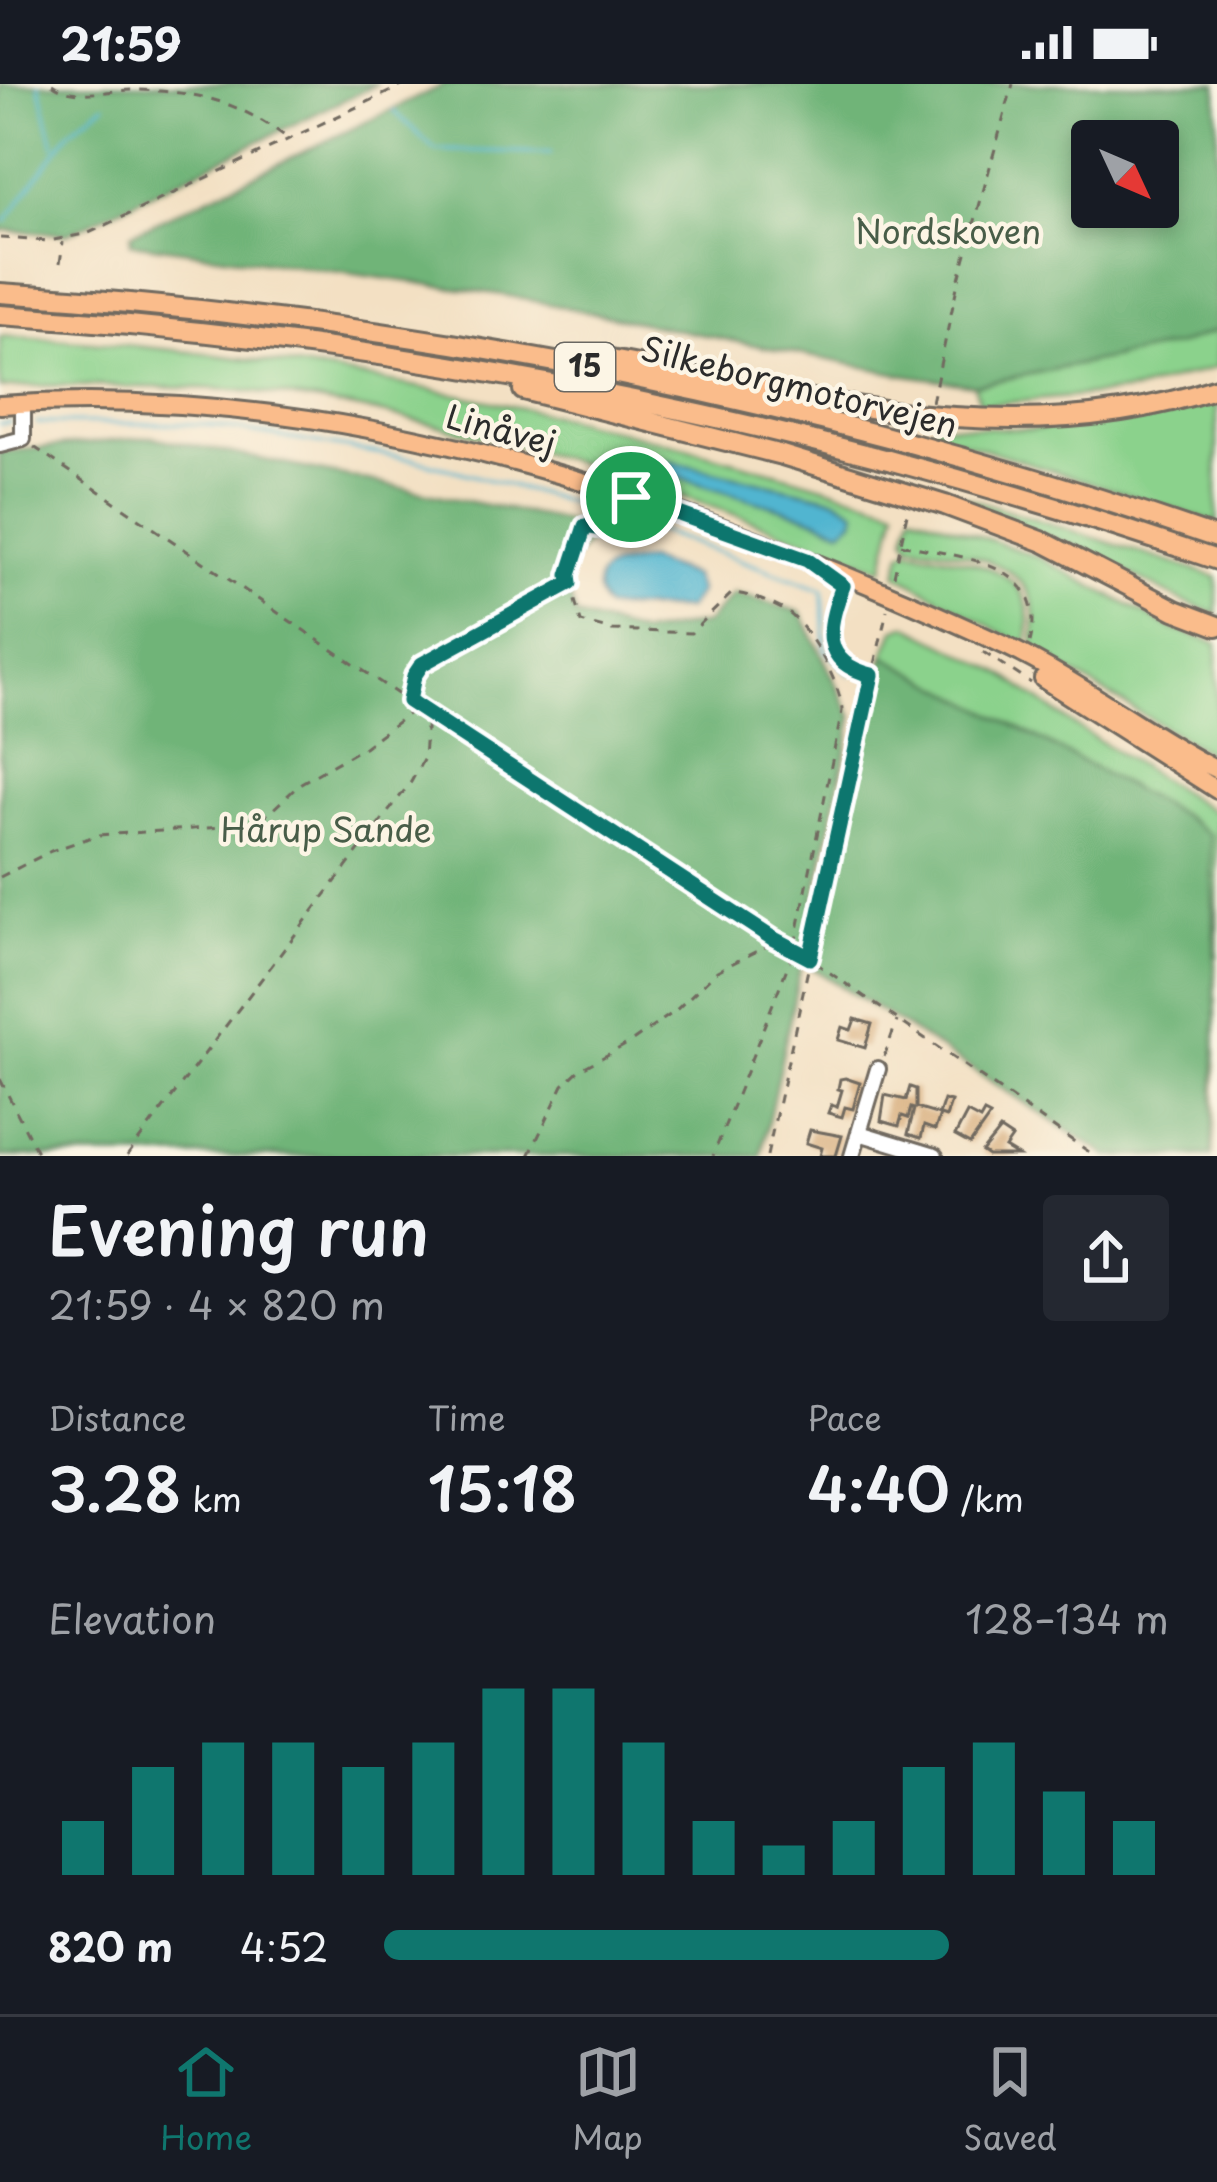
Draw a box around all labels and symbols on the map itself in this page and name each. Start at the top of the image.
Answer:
north arrow [1071,120,1179,228]
park label: Nordskoven [855,205,1041,255]
street label: Silkeborgmotorvejen [636,322,963,449]
road number: 15 [555,343,615,391]
street label: Linåvej [441,390,562,467]
pin [580,446,682,548]
park label: Hårup Sande [221,803,431,853]

